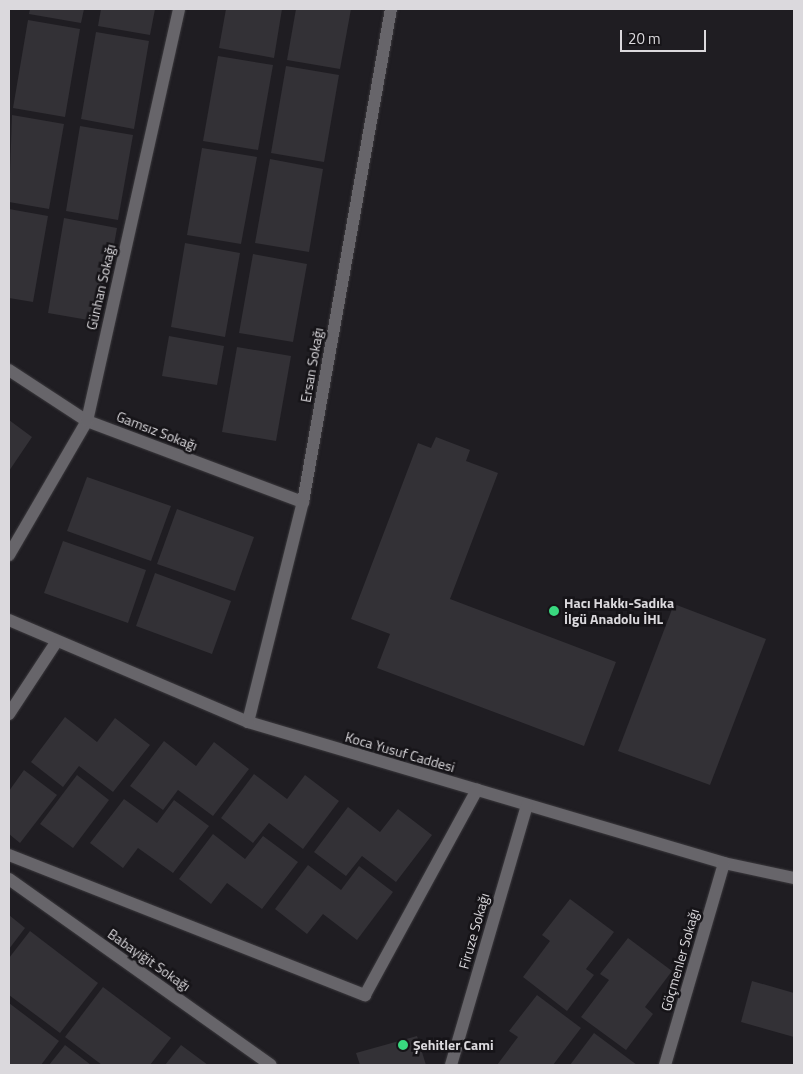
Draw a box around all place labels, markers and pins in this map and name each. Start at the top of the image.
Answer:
place label: Hacı Hakkı-Sadıka İlgü Anadolu İHL [564,595,674,628]
marker: Hacı Hakkı-Sadıka İlgü Anadolu İHL [548,605,560,617]
place label: Şehitler Cami [413,1037,494,1053]
marker: Şehitler Cami [397,1039,409,1051]

